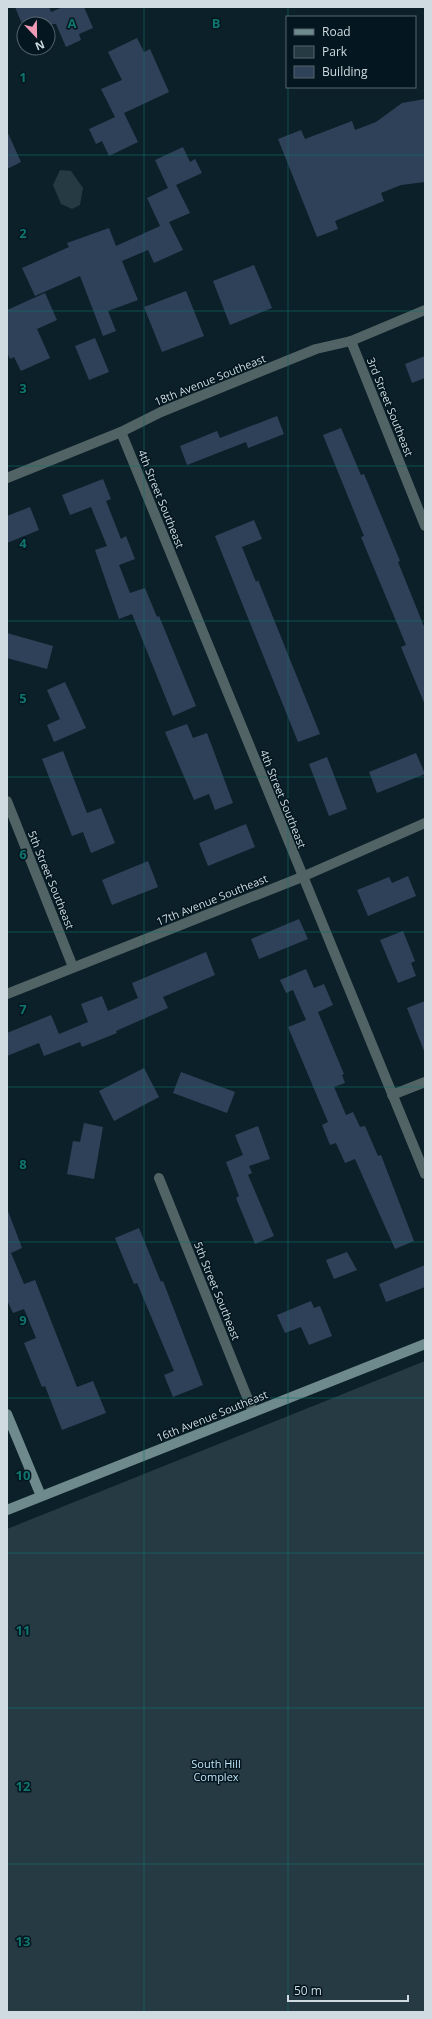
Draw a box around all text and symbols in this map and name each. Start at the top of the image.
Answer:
text: A [68,14,77,32]
text: B [212,14,221,32]
north arrow [16,16,56,56]
legend [286,16,416,88]
text: Road [322,23,351,40]
text: N [33,37,47,54]
text: Park [322,43,348,60]
text: Building [322,63,368,80]
text: 1 [19,68,27,86]
text: 2 [19,224,27,242]
street label: 18th Avenue Southeast [152,350,268,409]
street label: 3rd Street Southeast [364,355,417,459]
text: 3 [19,379,27,397]
street label: 4th Street Southeast [135,447,188,550]
text: 4 [19,534,27,552]
text: 5 [19,689,27,707]
street label: 4th Street Southeast [257,747,310,850]
street label: 5th Street Southeast [25,828,78,931]
text: 6 [19,845,27,863]
street label: 17th Avenue Southeast [154,870,270,929]
text: 7 [19,1000,27,1018]
text: 8 [19,1155,27,1173]
street label: 5th Street Southeast [191,1239,244,1342]
text: 9 [19,1311,27,1329]
street label: 16th Avenue Southeast [154,1386,270,1445]
text: 10 [16,1466,30,1484]
text: 11 [16,1621,30,1639]
park label: South Hill Complex [191,1756,241,1784]
text: 12 [16,1777,31,1795]
text: 13 [16,1932,30,1950]
scale bar [288,1977,408,2003]
text: 50 m [294,1982,322,1999]

